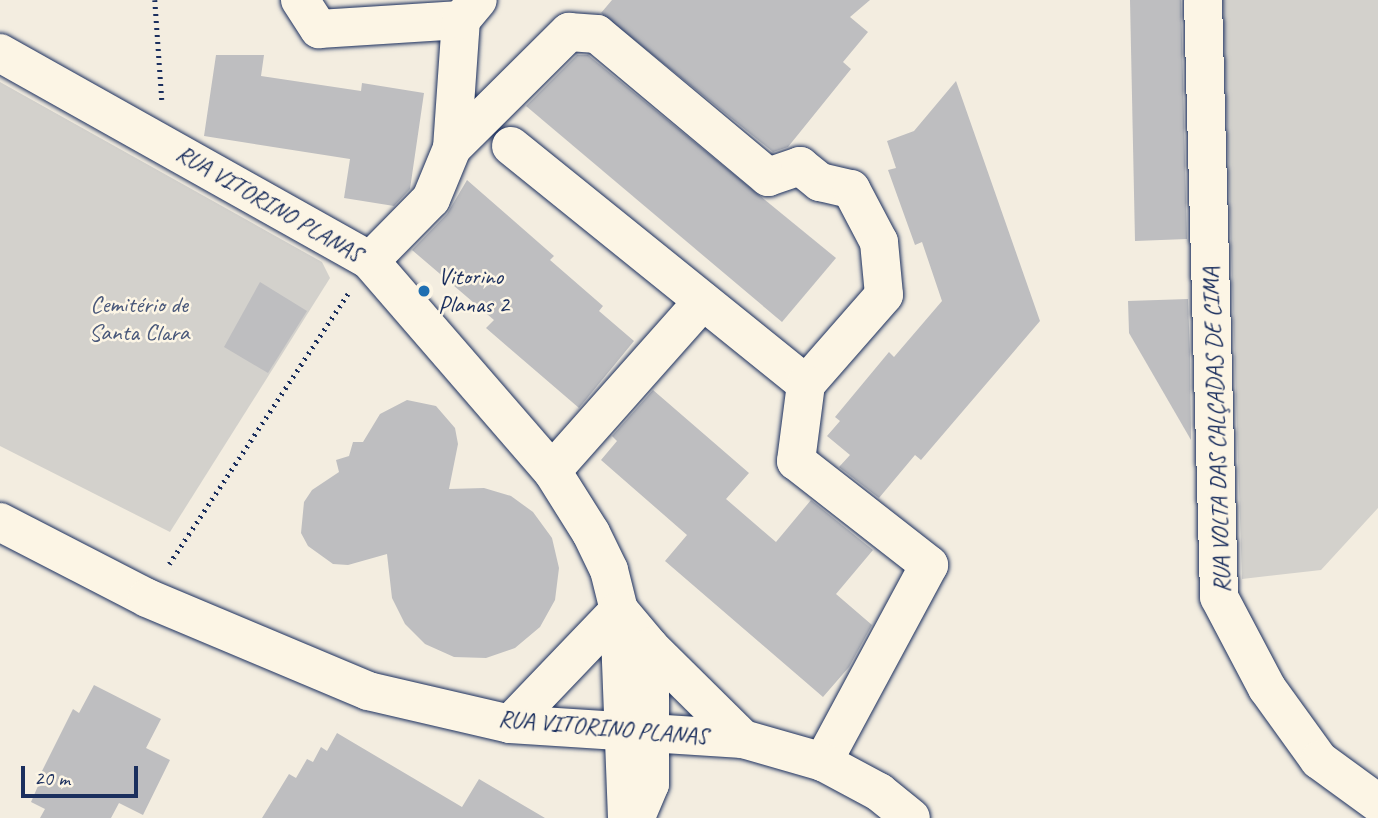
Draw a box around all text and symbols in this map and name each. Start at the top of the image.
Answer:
street label: RUA VITORINO PLANAS [171,139,367,269]
place label: Vitorino Planas 2 [438,263,509,319]
street label: RUA VOLTA DAS CALÇADAS DE CIMA [1197,266,1237,594]
marker: Vitorino Planas 2 [416,283,432,299]
park label: Cemitério de Santa Clara [89,291,189,347]
street label: RUA VITORINO PLANAS [498,705,708,751]
scale bar [24,752,142,796]
text: 20 m [34,765,70,791]

